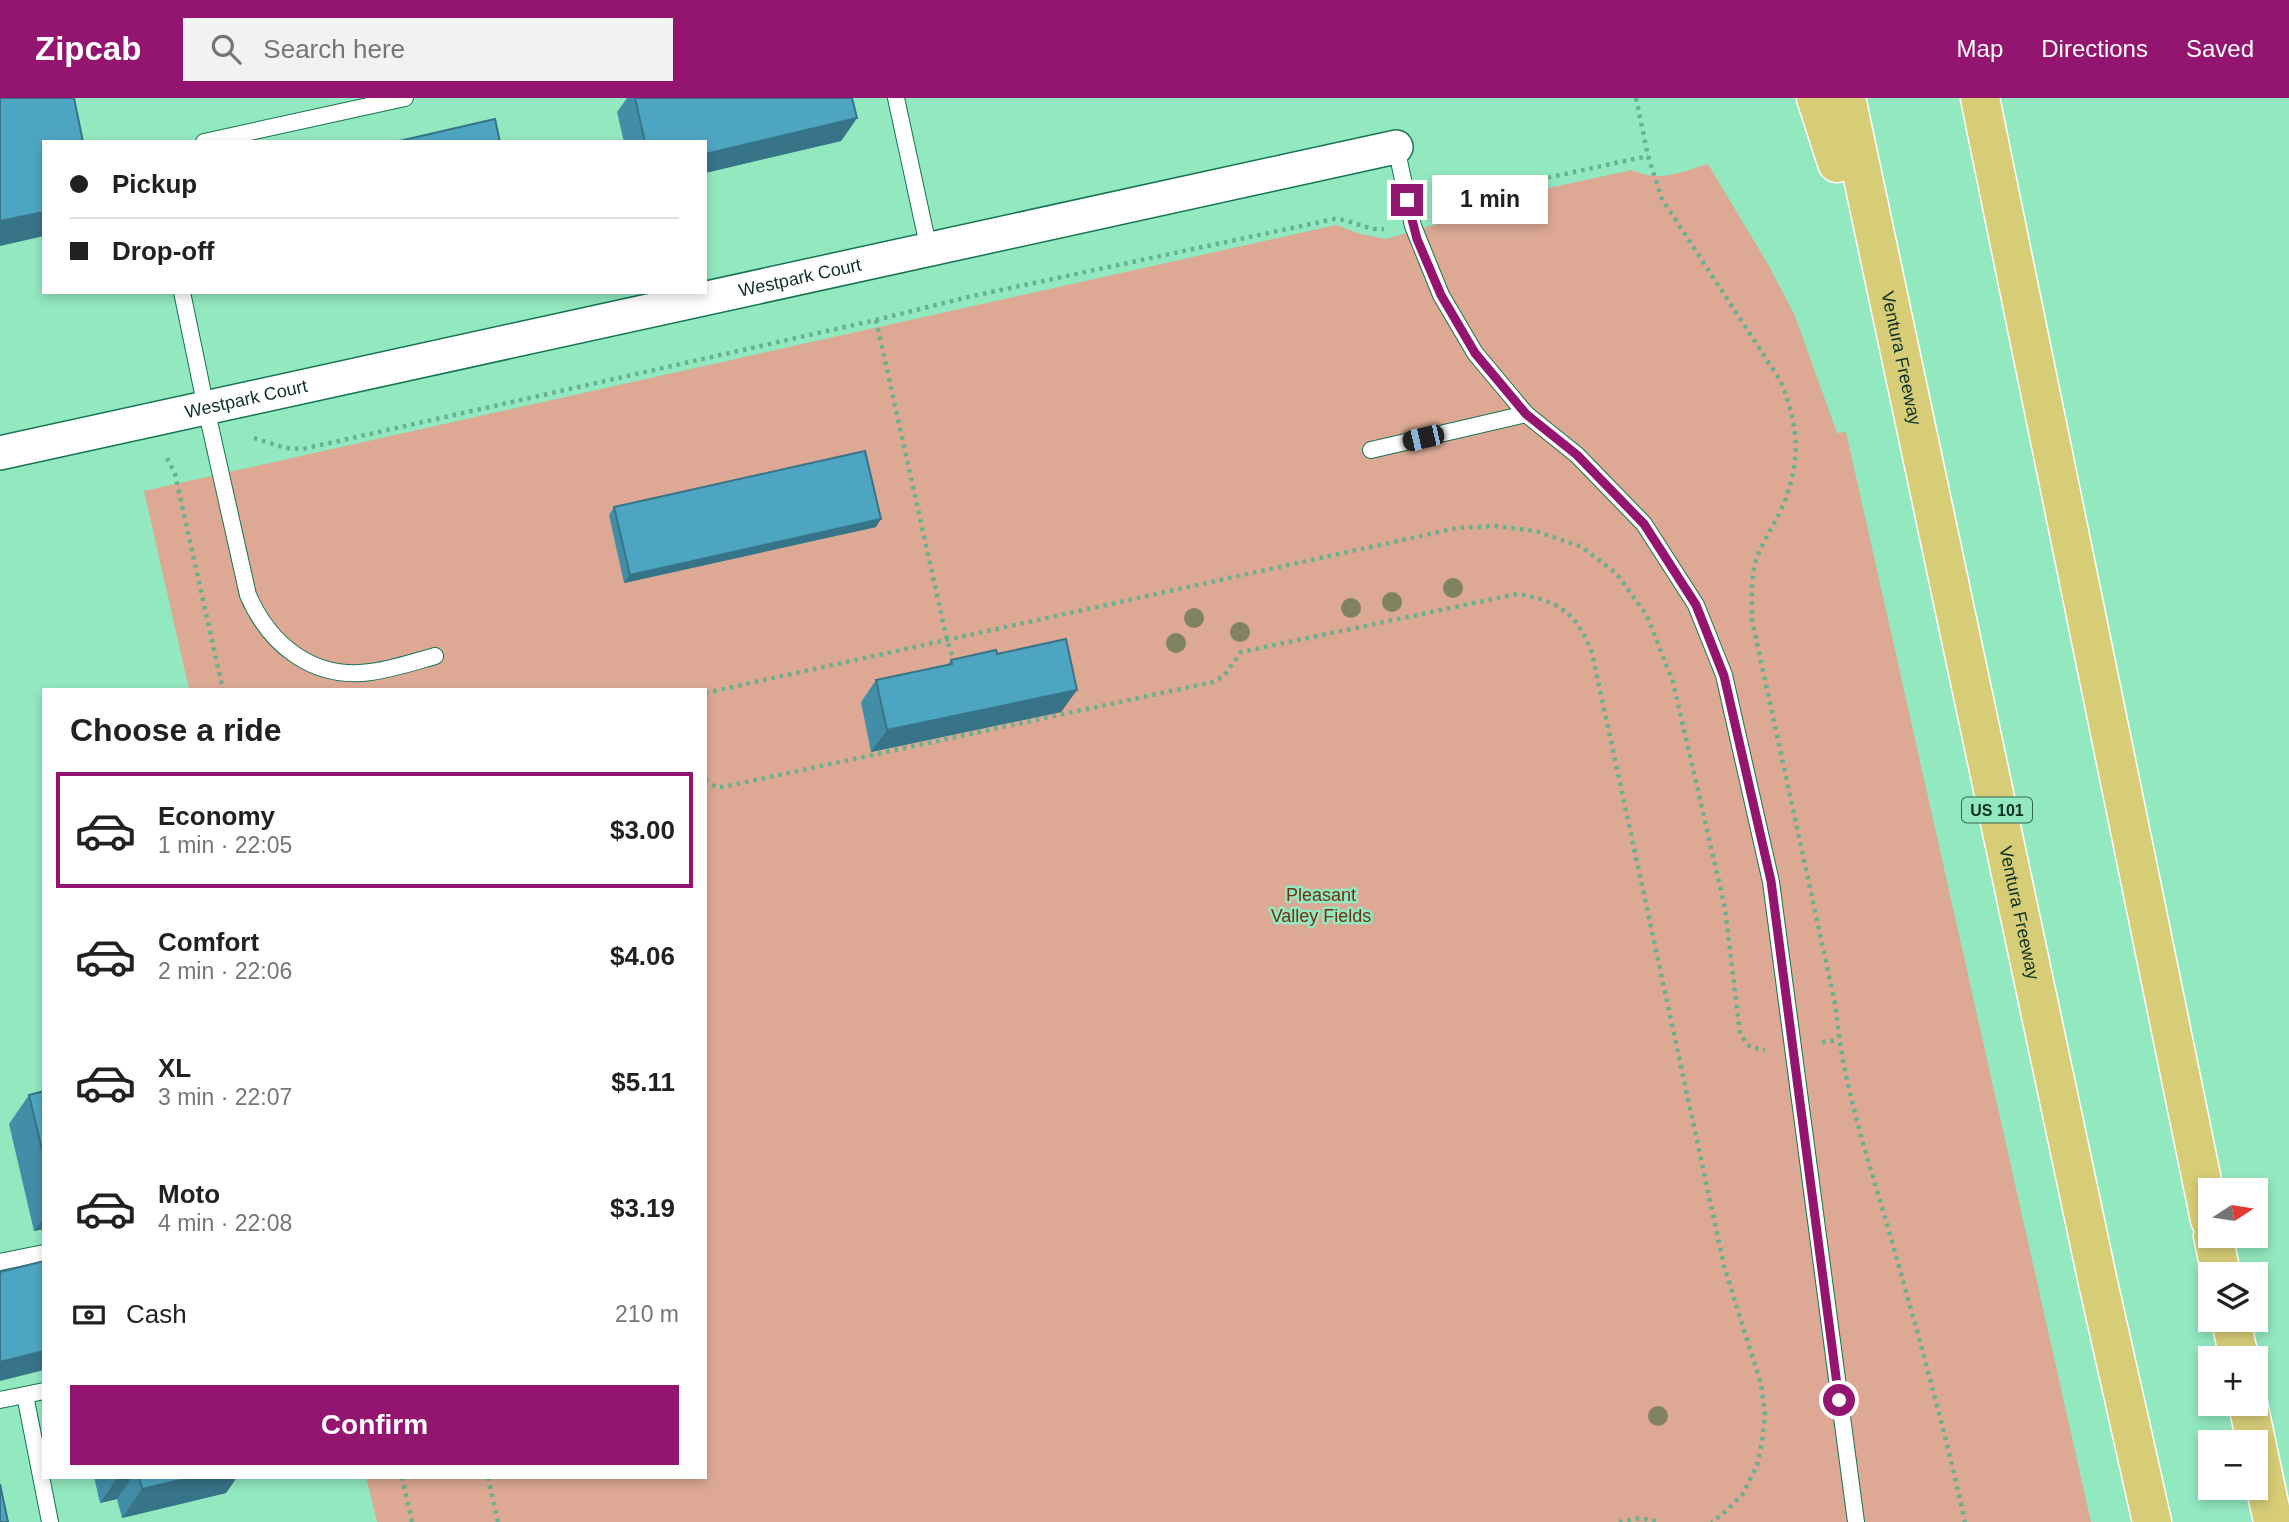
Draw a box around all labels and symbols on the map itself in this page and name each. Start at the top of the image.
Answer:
callout: 1 min [1432,176,1547,224]
route end [1391,184,1423,216]
street label: Westpark Court [737,255,863,301]
street label: Ventura Freeway [1877,290,1925,427]
street label: Westpark Court [183,376,309,422]
car [1401,423,1446,453]
road number: US 101 [1962,797,2032,822]
street label: Ventura Freeway [1995,844,2043,981]
park label: Pleasant Valley Fields [1271,885,1371,926]
north arrow [2198,1178,2268,1248]
route start [1823,1384,1855,1416]

